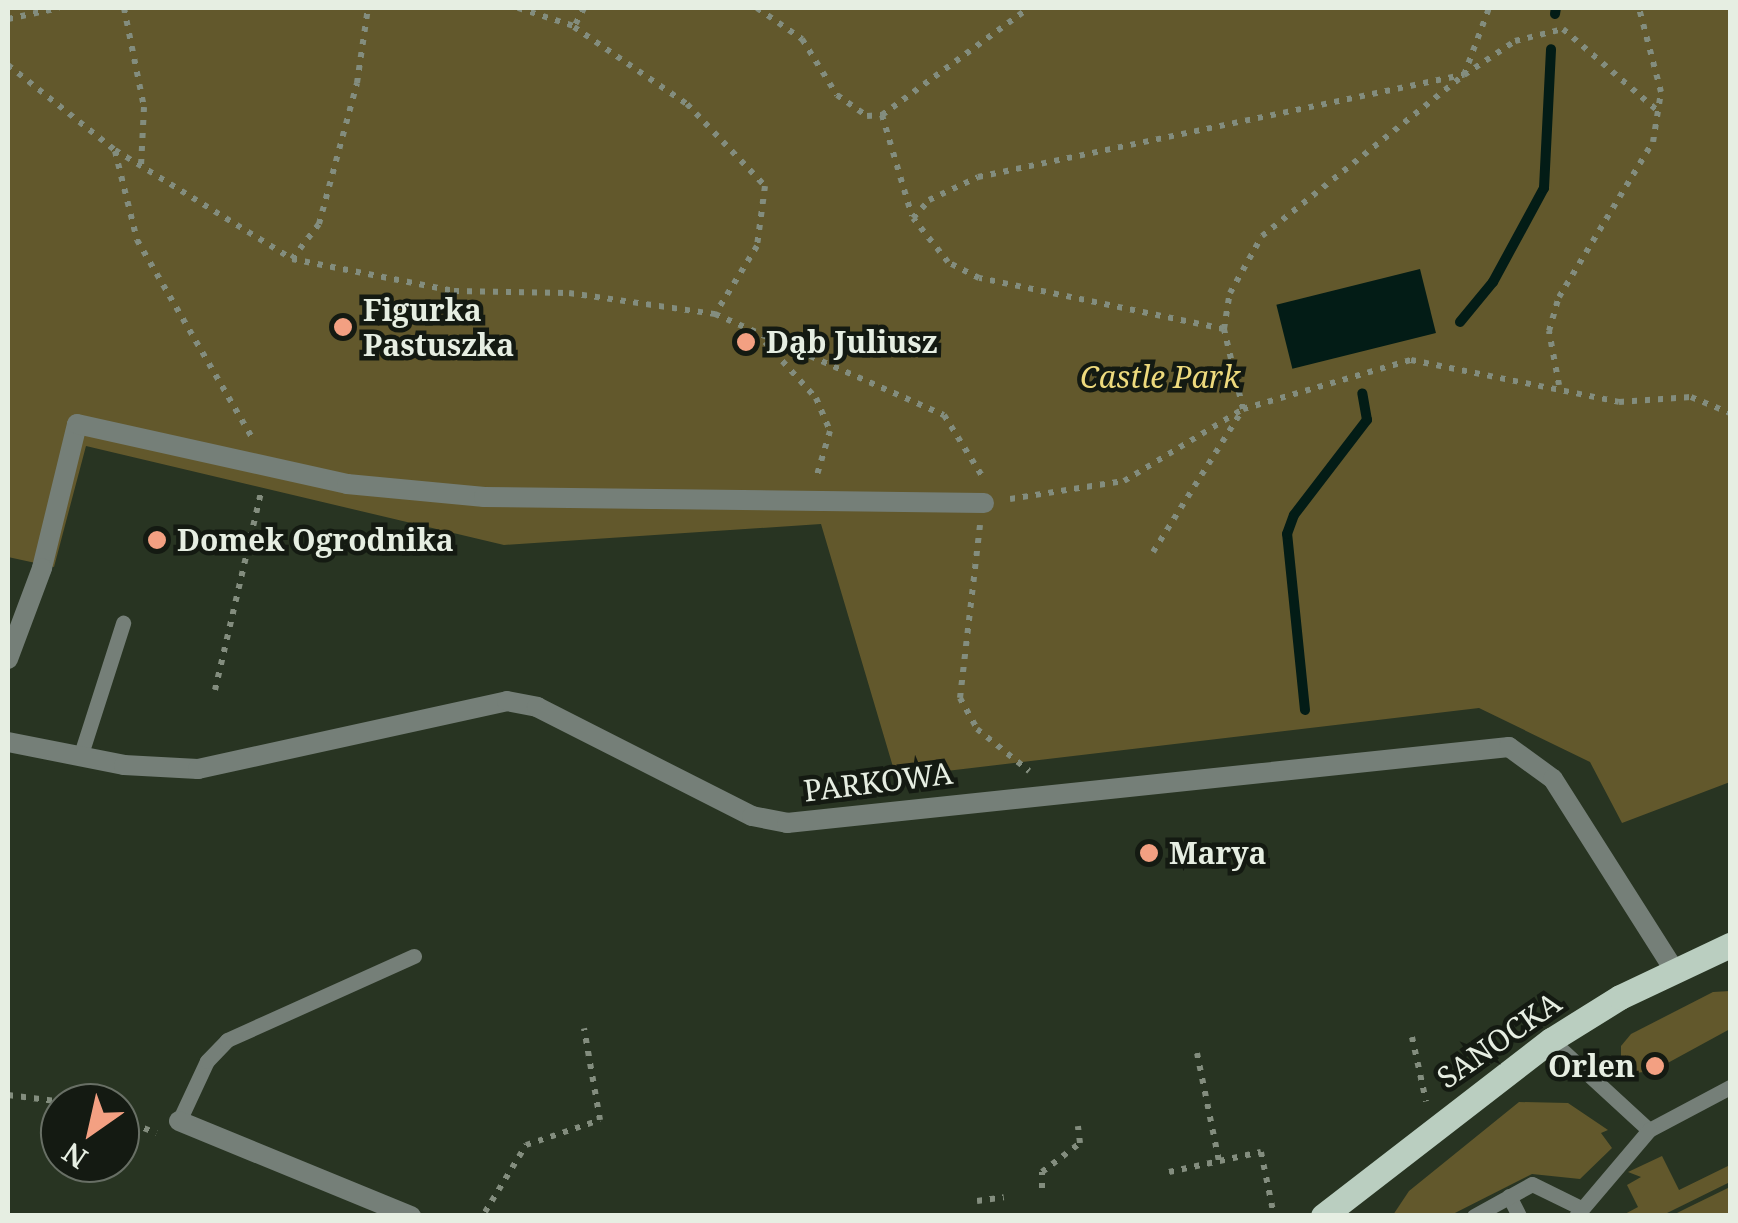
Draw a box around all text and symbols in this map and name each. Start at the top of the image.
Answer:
place label: Figurka Pastuszka [363,292,514,362]
marker: Figurka Pastuszka [332,316,354,338]
place label: Dąb Juliusz [766,324,938,360]
marker: Dąb Juliusz [735,331,757,353]
park label: Castle Park [1080,359,1240,395]
place label: Domek Ogrodnika [177,522,454,558]
marker: Domek Ogrodnika [146,529,168,551]
street label: PARKOWA [801,755,955,809]
place label: Marya [1169,835,1267,871]
marker: Marya [1138,842,1160,864]
street label: SANOCKA [1430,984,1568,1096]
place label: Orlen [1548,1048,1635,1084]
marker: Orlen [1644,1055,1666,1077]
north arrow [40,1083,140,1183]
text: N [55,1134,94,1178]

